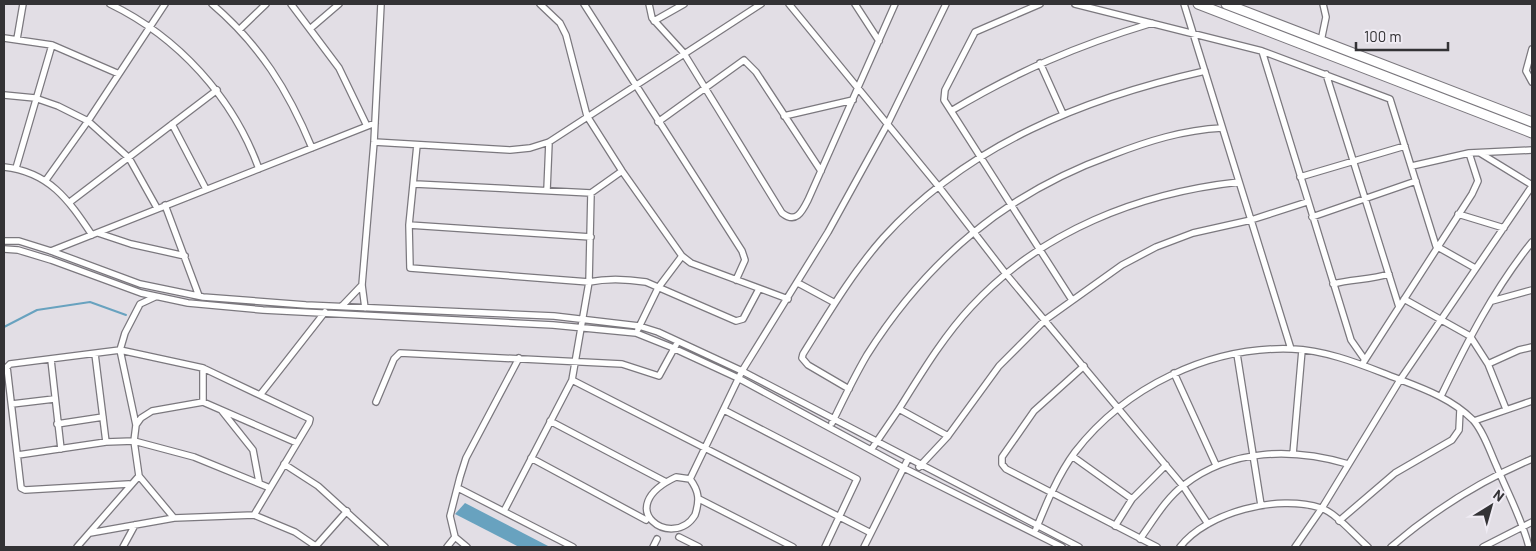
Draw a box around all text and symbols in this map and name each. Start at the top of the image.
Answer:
scale bar [1356,20,1448,52]
text: 100 m [1364,27,1402,45]
north arrow [1466,481,1516,531]
text: N [1490,486,1508,505]

